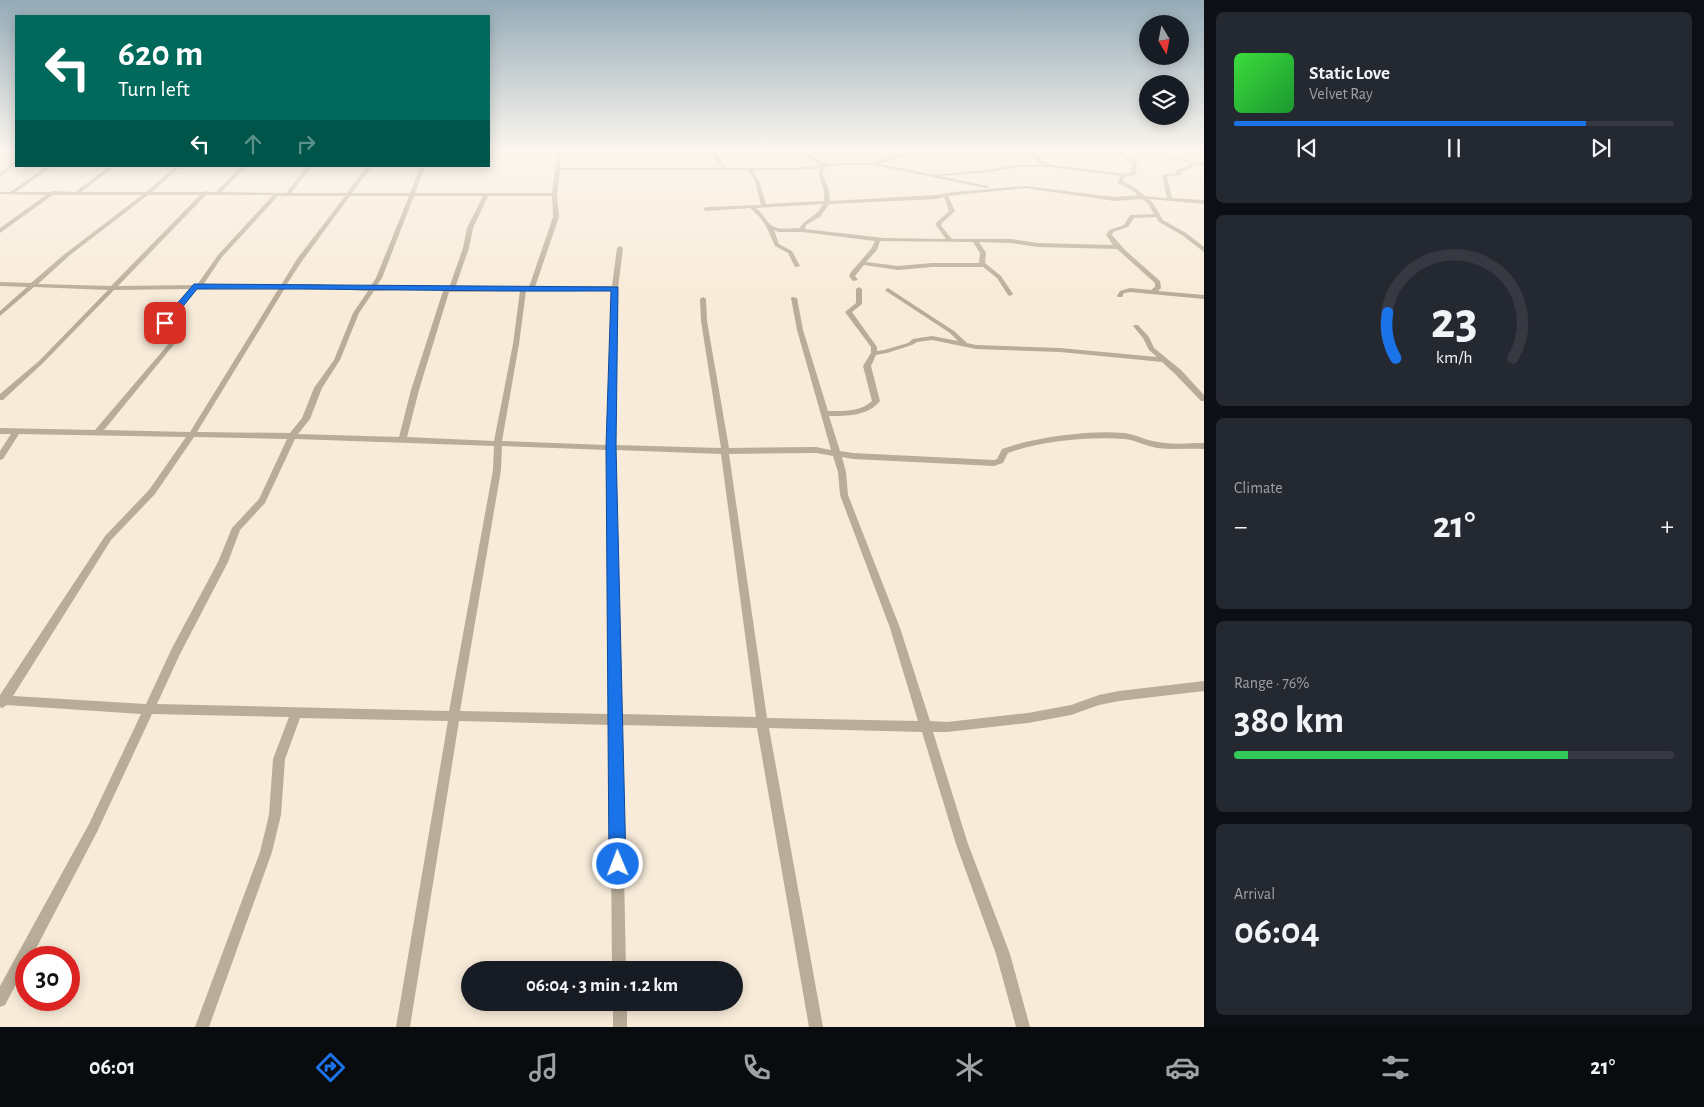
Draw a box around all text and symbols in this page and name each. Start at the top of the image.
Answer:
north arrow [1139,15,1189,65]
map controls [1139,15,1189,125]
icon: left [35,35,100,100]
text: 620 m [118,37,203,72]
text: Static Love [1309,64,1390,83]
button: layers [1139,75,1189,125]
text: Turn left [118,78,190,100]
text: Velvet Ray [1309,86,1373,102]
icon: left [186,130,214,158]
icon: ahead [239,130,267,158]
icon: right [292,130,320,158]
icon: previous [1293,134,1321,162]
icon: pause [1440,134,1468,162]
icon: next [1587,134,1615,162]
text: 23 [1431,295,1477,347]
pin [144,302,186,344]
icon: arrive [151,309,179,337]
text: km/h [1436,349,1472,367]
text: Climate [1234,480,1283,496]
text: 21° [1433,507,1475,545]
text: − [1234,513,1247,541]
text: + [1661,513,1674,541]
text: Range · 76% [1234,675,1310,691]
text: 380 km [1234,702,1344,740]
position arrow [591,837,643,889]
text: Arrival [1234,886,1275,902]
text: 06:04 [1234,913,1320,951]
speed limit sign: 30 [15,946,80,1011]
text: 06:04 · 3 min · 1.2 km [526,976,678,995]
icon: directions [313,1050,348,1085]
icon: music [526,1050,561,1085]
icon: phone [739,1050,774,1085]
icon: climate [952,1050,987,1085]
icon: car [1165,1050,1200,1085]
icon: filters [1378,1050,1413,1085]
text: 06:01 [89,1056,135,1078]
text: 21° [1590,1056,1615,1078]

